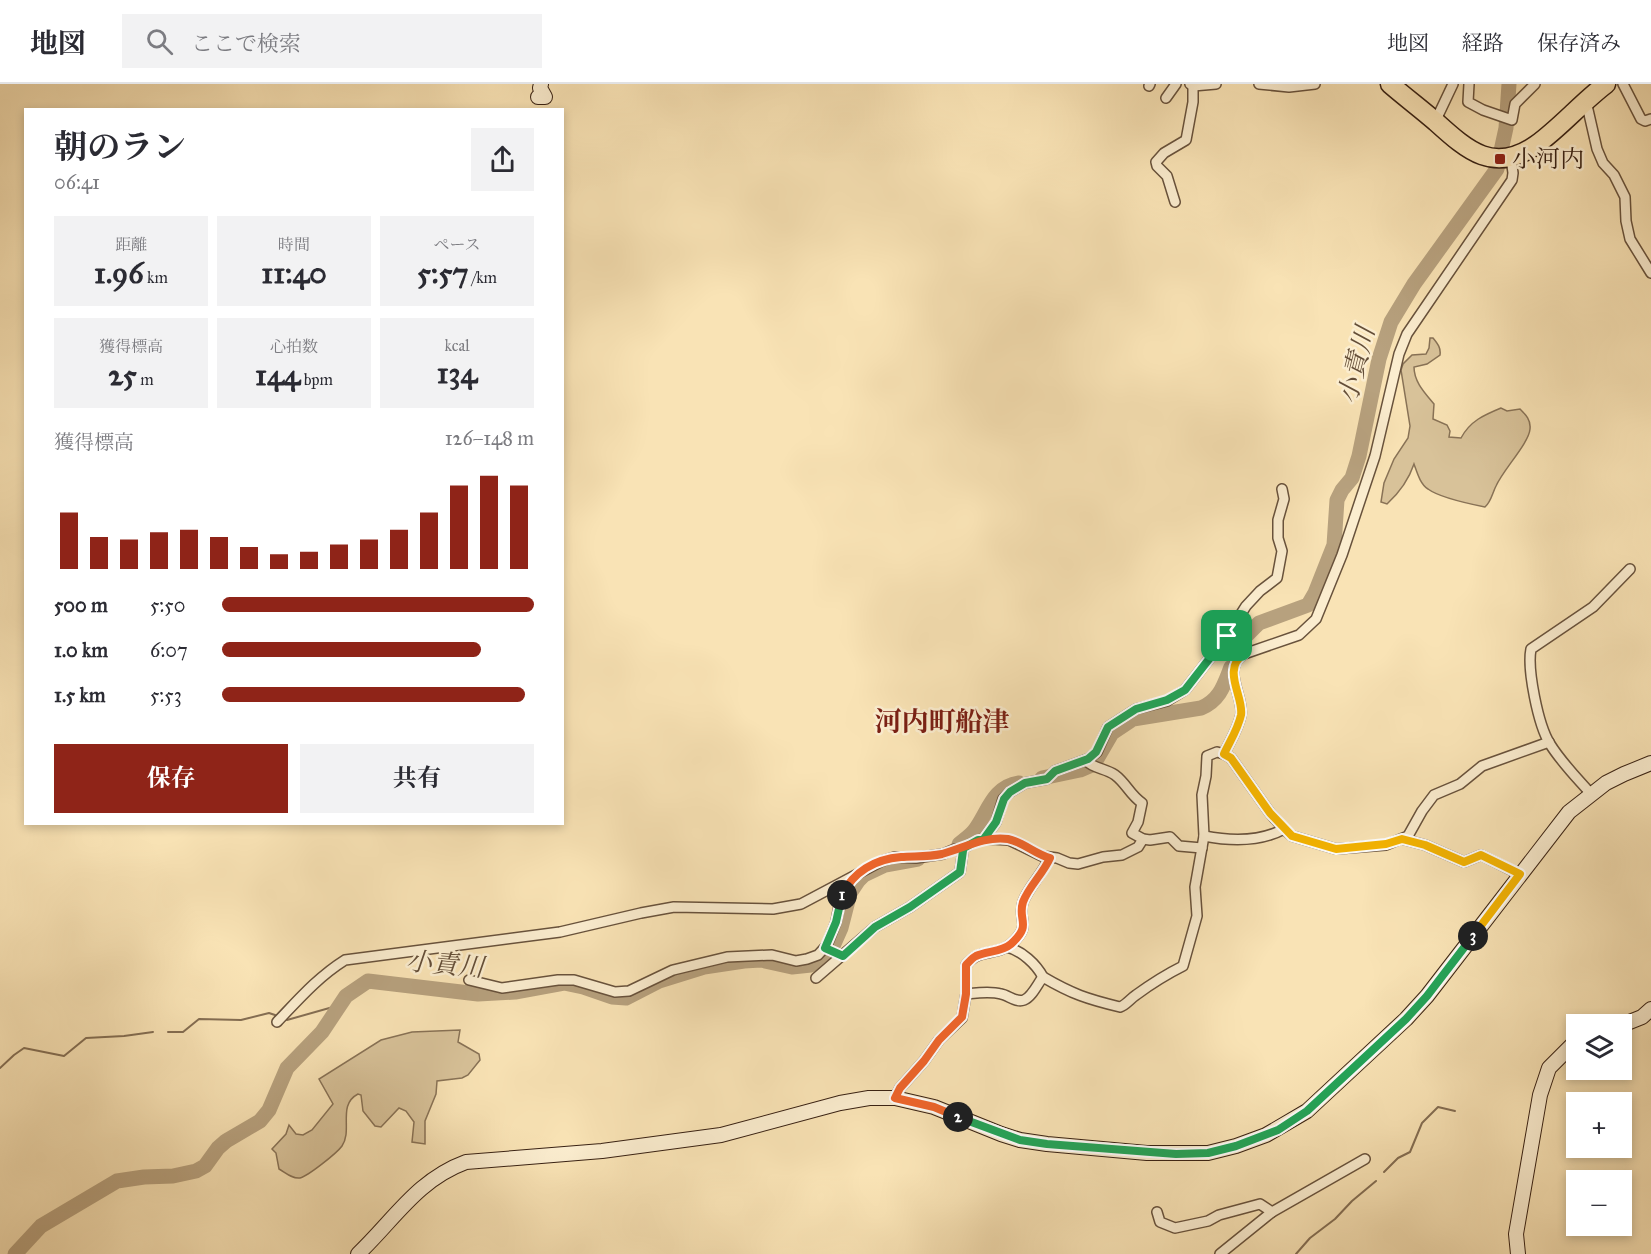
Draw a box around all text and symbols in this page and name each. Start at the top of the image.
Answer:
search box [122,14,542,68]
icon: search [143,25,176,58]
text: 地図 [30,26,86,61]
text: ここで検索 [191,30,301,57]
text: 地図 [1387,30,1429,56]
text: 経路 [1462,30,1504,56]
text: 保存済み [1537,30,1621,56]
text: 朝のラン [54,127,186,167]
button: share [471,128,534,191]
place label: 小河内 [1512,144,1584,174]
marker: 小河内 [1493,152,1507,166]
text: 06:41 [54,170,100,194]
text: 距離 [115,235,147,254]
text: 時間 [278,235,310,254]
text: ペース [433,235,481,254]
text: 1.96 [94,255,144,291]
text: 11:40 [261,255,327,291]
text: 5:57 [417,255,468,291]
text: km [144,268,168,287]
text: /km [468,268,497,287]
water label: 小責川 [1331,320,1382,407]
text: kcal [444,336,470,355]
text: 獲得標高 [99,337,163,356]
text: 心拍数 [270,337,318,356]
text: 134 [437,355,477,391]
text: 25 [108,357,137,393]
text: 144 [255,357,300,393]
text: m [137,370,154,389]
text: bpm [300,370,333,389]
text: 126–148 m [445,426,534,450]
text: 獲得標高 [54,430,134,454]
text: 500 m [54,593,108,617]
text: 5:50 [150,593,185,617]
pin [1201,610,1252,661]
icon: arrive [1210,619,1243,652]
text: 1.0 km [54,638,108,662]
text: 6:07 [150,638,188,662]
text: 1.5 km [54,683,105,707]
text: 5:53 [150,683,182,707]
district label: 河内町船津 [875,705,1010,738]
button: 保存 [54,744,288,813]
button: 共有 [300,744,534,813]
pin: 1 [827,880,857,910]
text: 1 [839,885,845,904]
pin: 3 [1458,921,1488,951]
text: 3 [1470,926,1476,945]
water label: 小責川 [405,945,488,984]
map controls [1566,1014,1632,1236]
button: layers [1566,1014,1632,1080]
button: + [1566,1092,1632,1158]
pin: 2 [943,1102,973,1132]
text: 2 [954,1107,962,1126]
button: − [1566,1170,1632,1236]

